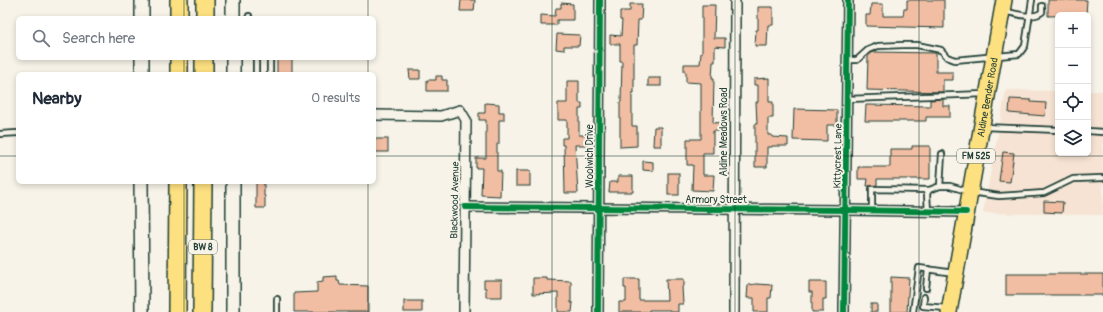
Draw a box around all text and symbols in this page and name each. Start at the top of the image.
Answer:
map controls [1055,12,1091,156]
button: + [1055,12,1091,48]
search box [16,16,376,60]
icon: search [30,27,52,49]
text: Search here [62,29,135,48]
button: − [1055,48,1091,84]
street label: Aldine Bender Road [975,57,1001,138]
button: locate [1055,84,1091,120]
street label: Aldine Meadows Road [718,87,730,177]
text: Nearby [32,88,81,109]
text: 0 results [311,90,360,106]
button: layers [1055,120,1091,156]
street label: Kittycrest Lane [831,123,845,189]
street label: Woolwich Drive [584,124,596,188]
road number: FM 525 [957,149,995,163]
street label: Blackwood Avenue [448,161,462,239]
street label: Armory Street [685,194,748,206]
road number: BW 8 [189,240,217,254]

